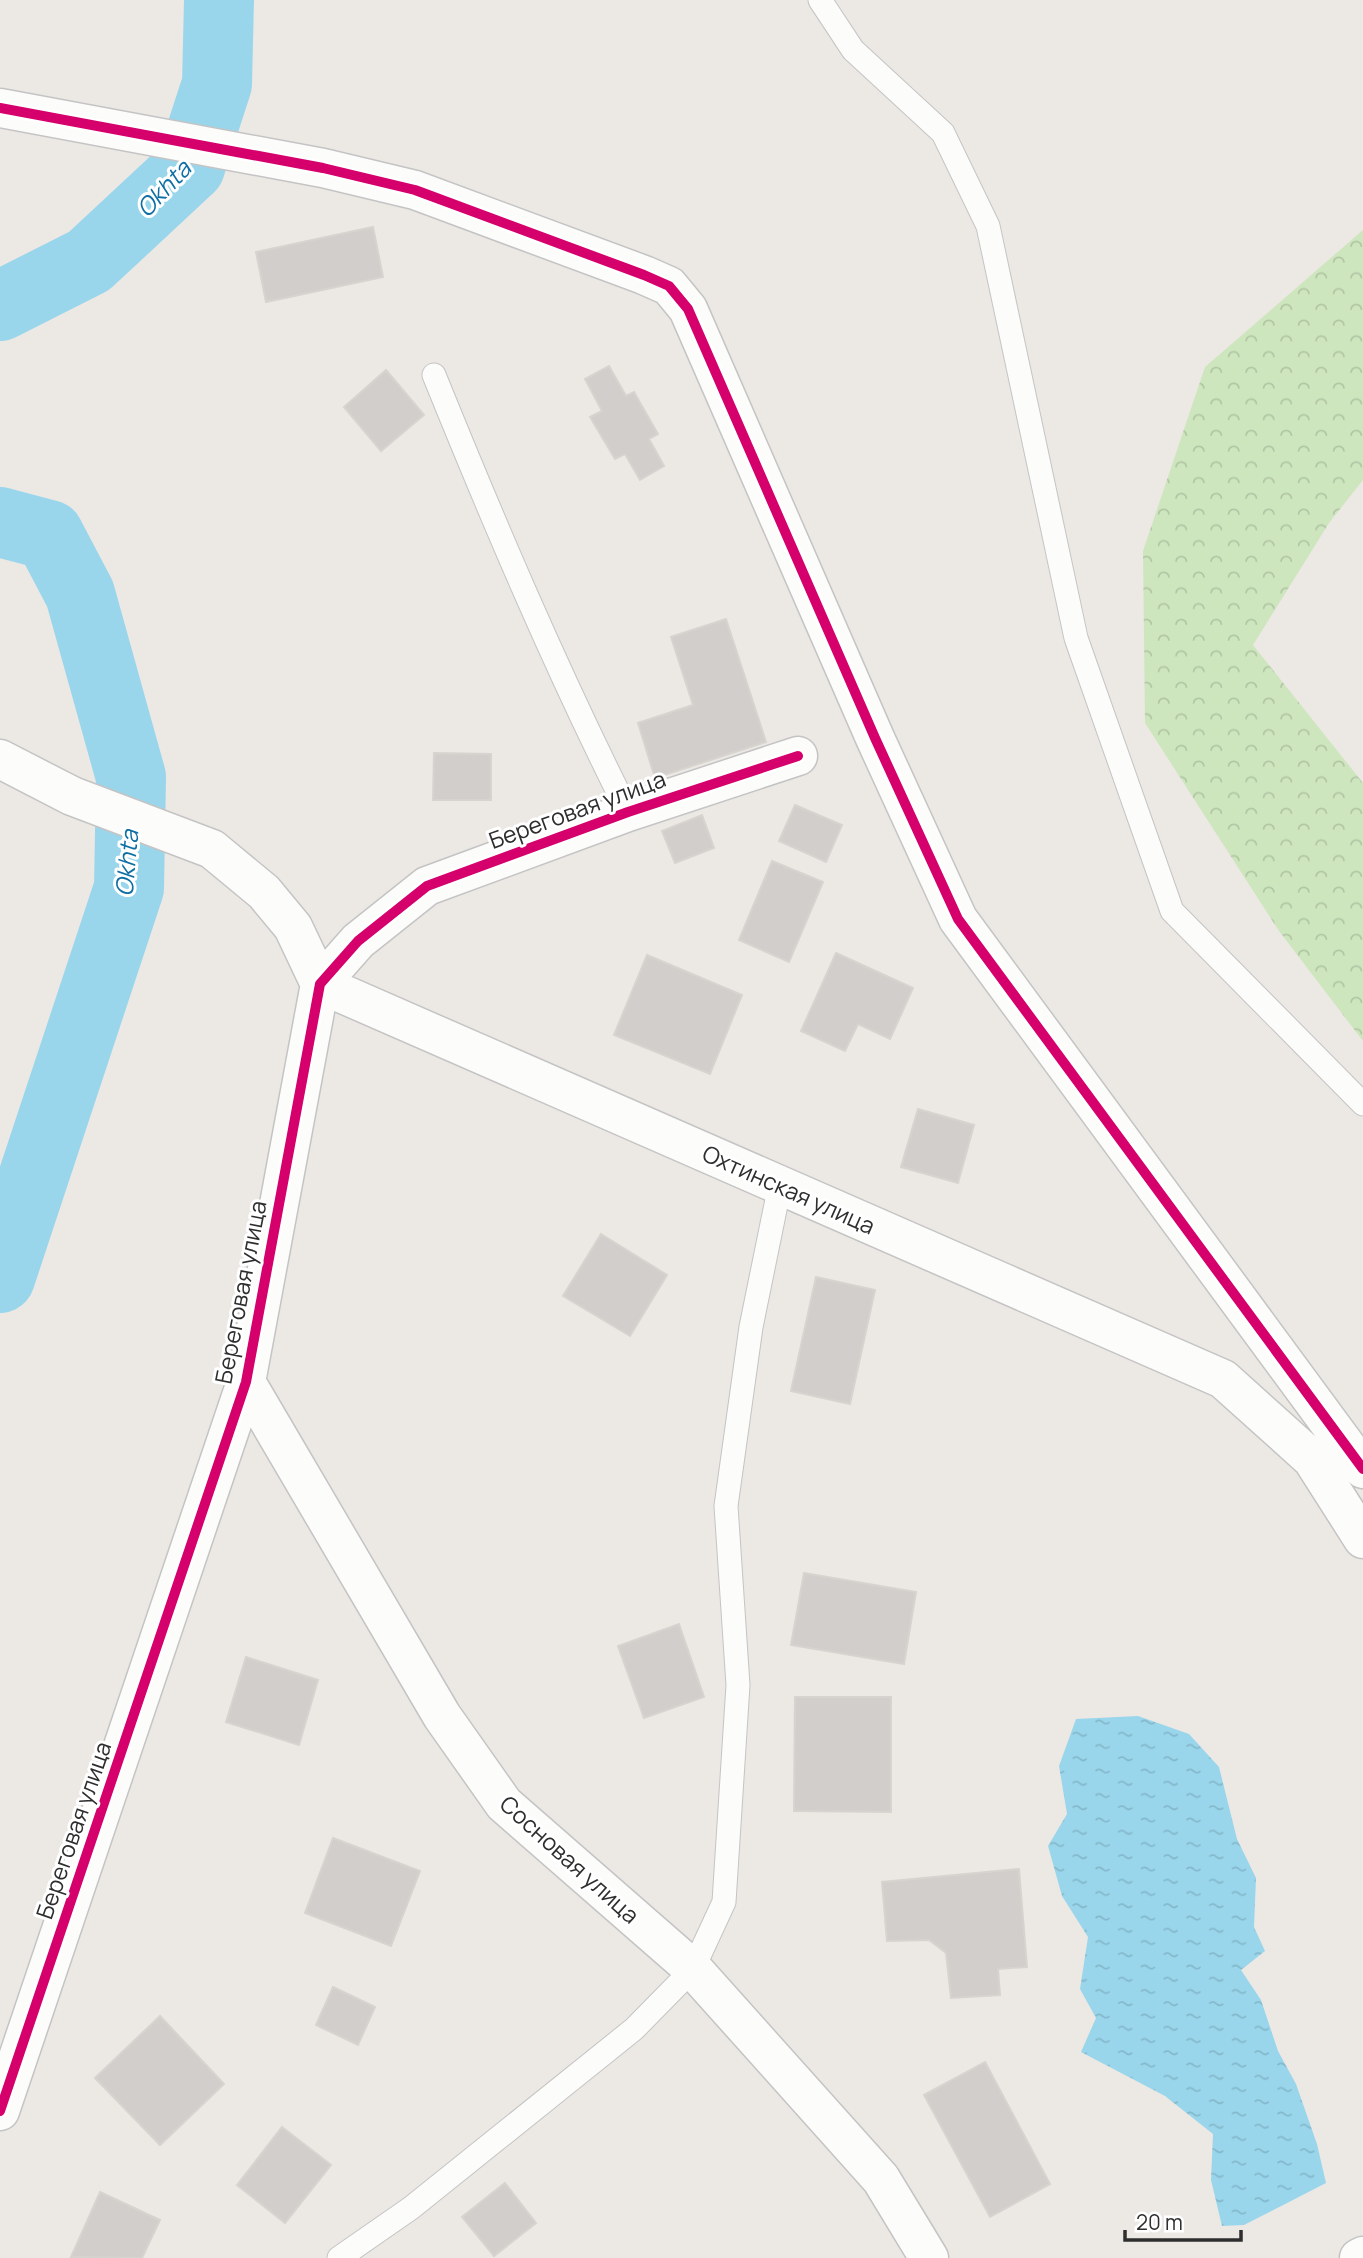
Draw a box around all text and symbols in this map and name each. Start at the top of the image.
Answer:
water label: Okhta [128,151,199,224]
street label: Береговая улица [484,762,670,856]
water label: Okhta [107,827,145,898]
street label: Охтинская улица [698,1137,880,1241]
street label: Береговая улица [207,1198,273,1386]
street label: Береговая улица [28,1737,118,1923]
street label: Сосновая улица [493,1788,647,1930]
scale bar [1125,2198,1240,2242]
text: 20 m [1136,2208,1183,2236]

